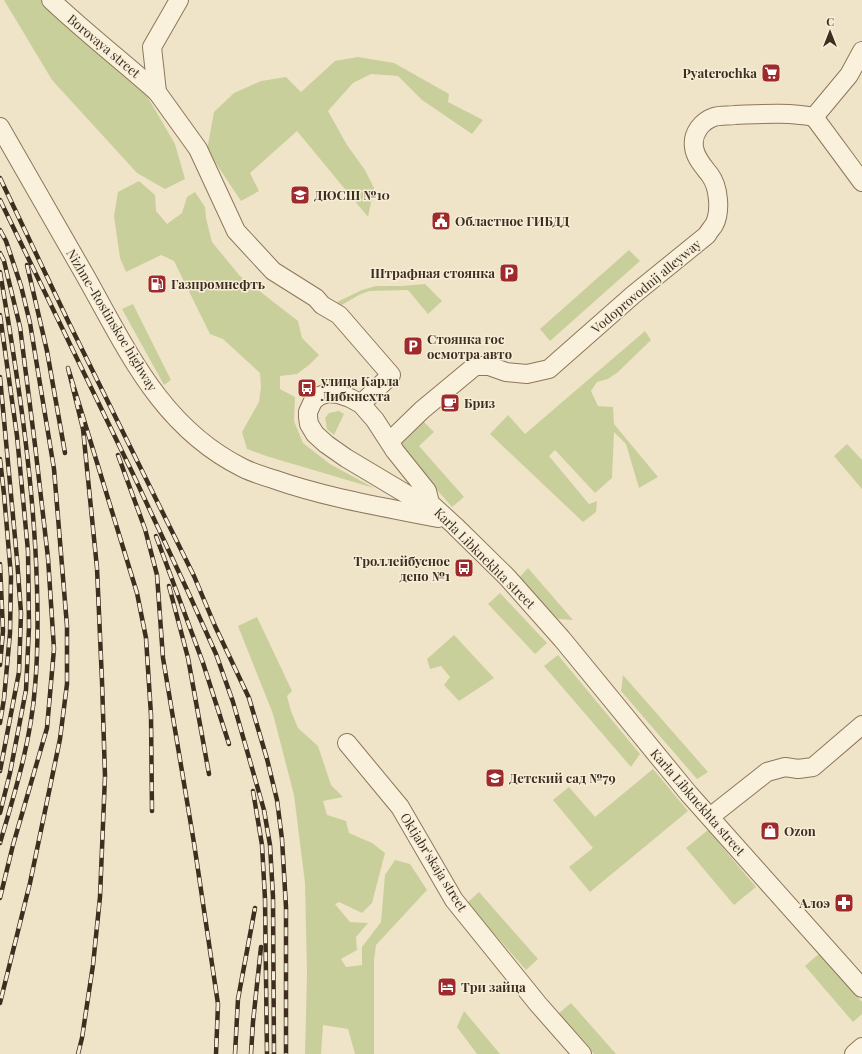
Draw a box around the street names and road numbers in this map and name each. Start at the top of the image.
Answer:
street label: Borovaya street [64,10,145,81]
street label: Vodoprovodnij alleyway [587,234,704,337]
street label: Nizhne-Rostinskoe highway [63,246,162,394]
street label: Karla Libknekhta street [431,503,540,612]
street label: Karla Libknekhta street [647,745,750,859]
street label: Oktjabr'skaja street [397,809,472,915]

